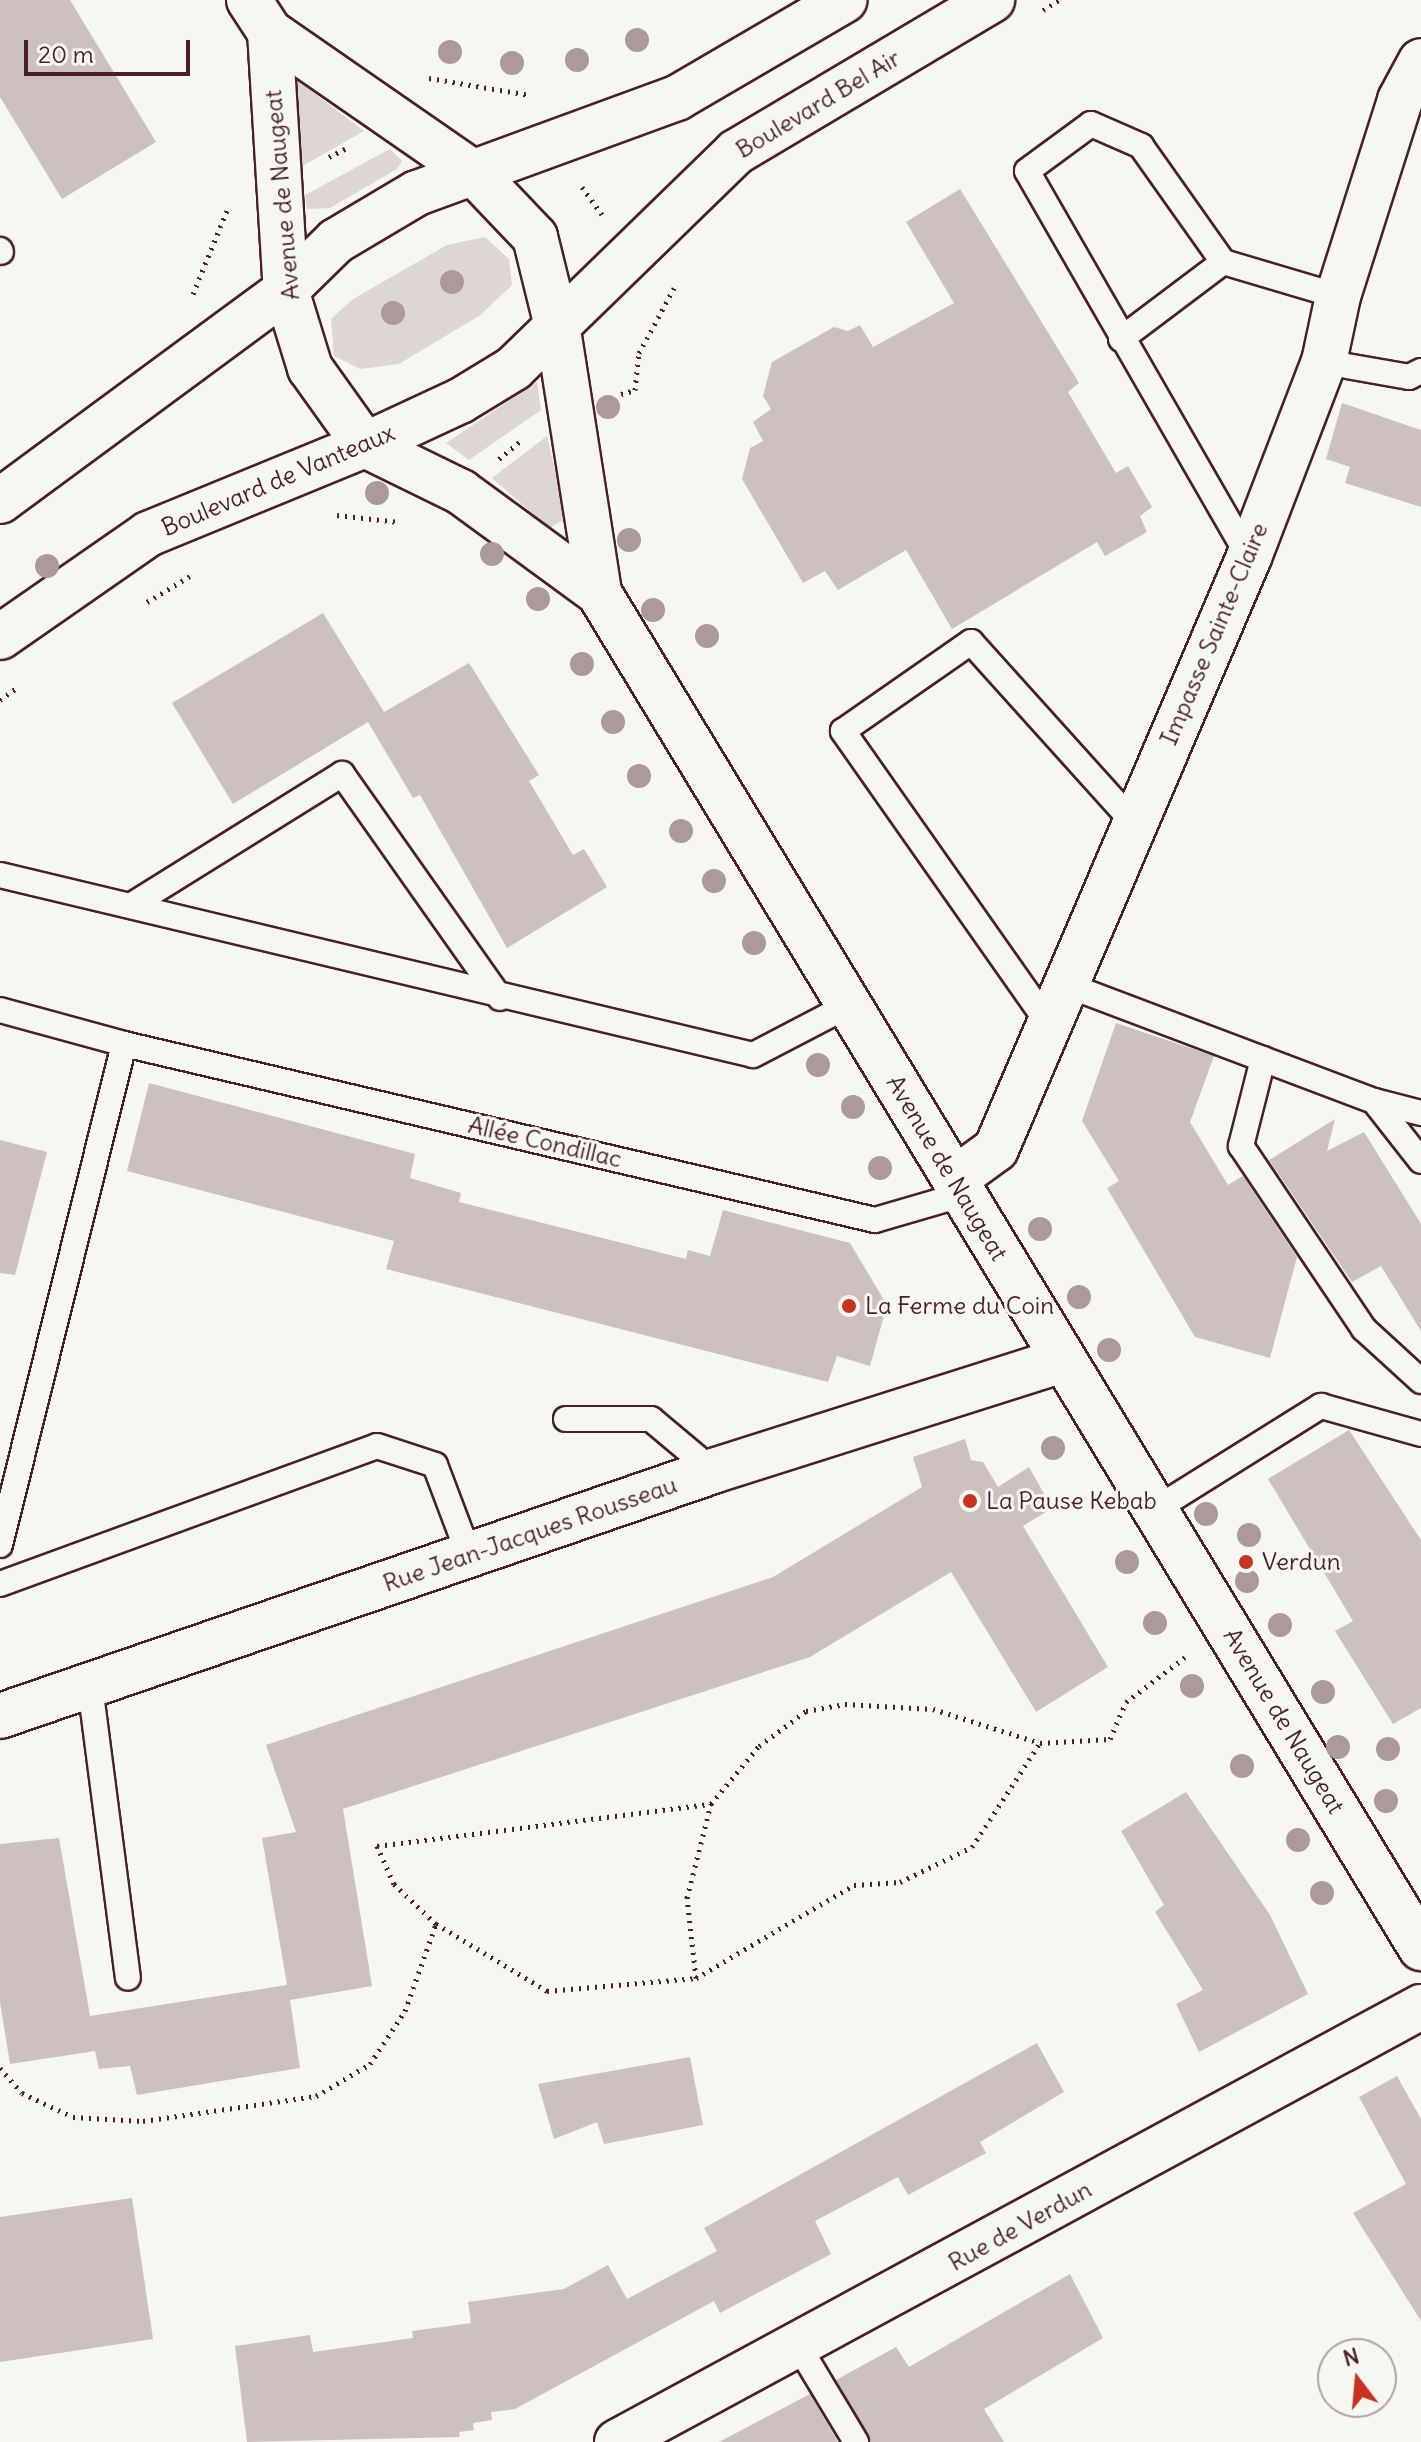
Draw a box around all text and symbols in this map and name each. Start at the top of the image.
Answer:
scale bar [28,24,194,74]
text: 20 m [38,39,94,69]
street label: Boulevard Bel Air [731,44,905,164]
street label: Avenue de Naugeat [258,89,306,301]
street label: Boulevard de Vanteaux [157,418,399,542]
street label: Impasse Sainte-Claire [1154,519,1274,749]
street label: Avenue de Naugeat [880,1070,1014,1266]
street label: Allée Condillac [465,1110,625,1174]
place label: La Ferme du Coin [865,1292,1054,1320]
marker: La Ferme du Coin [840,1297,858,1315]
street label: Rue Jean-Jacques Rousseau [379,1470,681,1598]
place label: La Pause Kebab [986,1487,1157,1515]
marker: La Pause Kebab [961,1492,979,1510]
place label: Verdun [1262,1548,1341,1576]
marker: Verdun [1237,1553,1255,1571]
street label: Avenue de Naugeat [1217,1623,1351,1819]
street label: Rue de Verdun [944,2175,1096,2277]
north arrow [1317,2338,1397,2418]
text: N [1340,2341,1362,2372]

